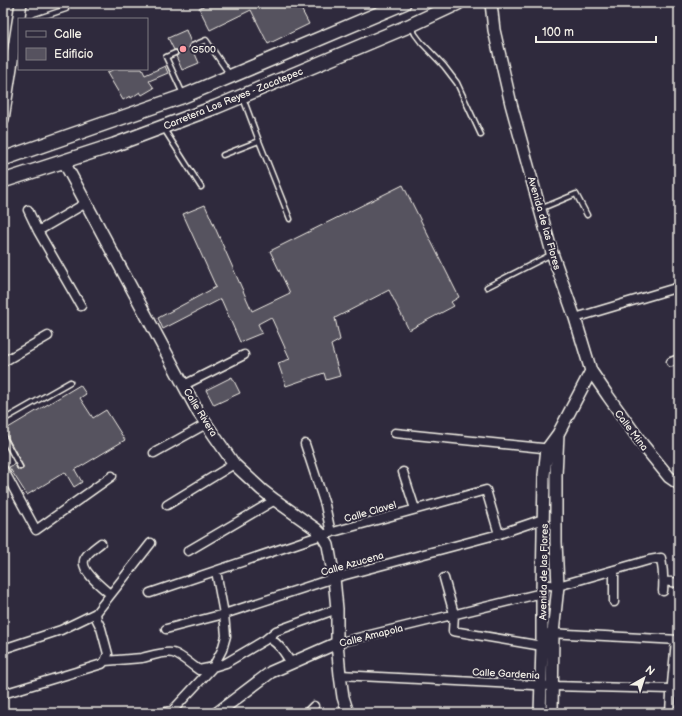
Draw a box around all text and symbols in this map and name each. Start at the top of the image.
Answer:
legend [18,18,148,70]
scale bar [536,18,656,44]
text: 100 m [542,25,574,40]
text: Calle [54,27,82,42]
marker: G500 [178,44,188,54]
place label: G500 [191,44,216,56]
text: Edificio [54,47,94,62]
street label: Carretera Los Reyes - Zacatepec [162,65,305,132]
street label: Avenida de las Flores [525,175,563,271]
street label: Calle Rivera [181,386,220,439]
street label: Calle Mina [612,408,651,454]
street label: Calle Clavel [343,499,398,525]
street label: Avenida de las Flores [537,524,551,620]
street label: Calle Azucena [319,549,385,579]
street label: Calle Amapola [338,622,405,650]
north arrow [624,658,664,698]
text: N [643,663,657,678]
street label: Calle Gardenia [472,666,540,682]

